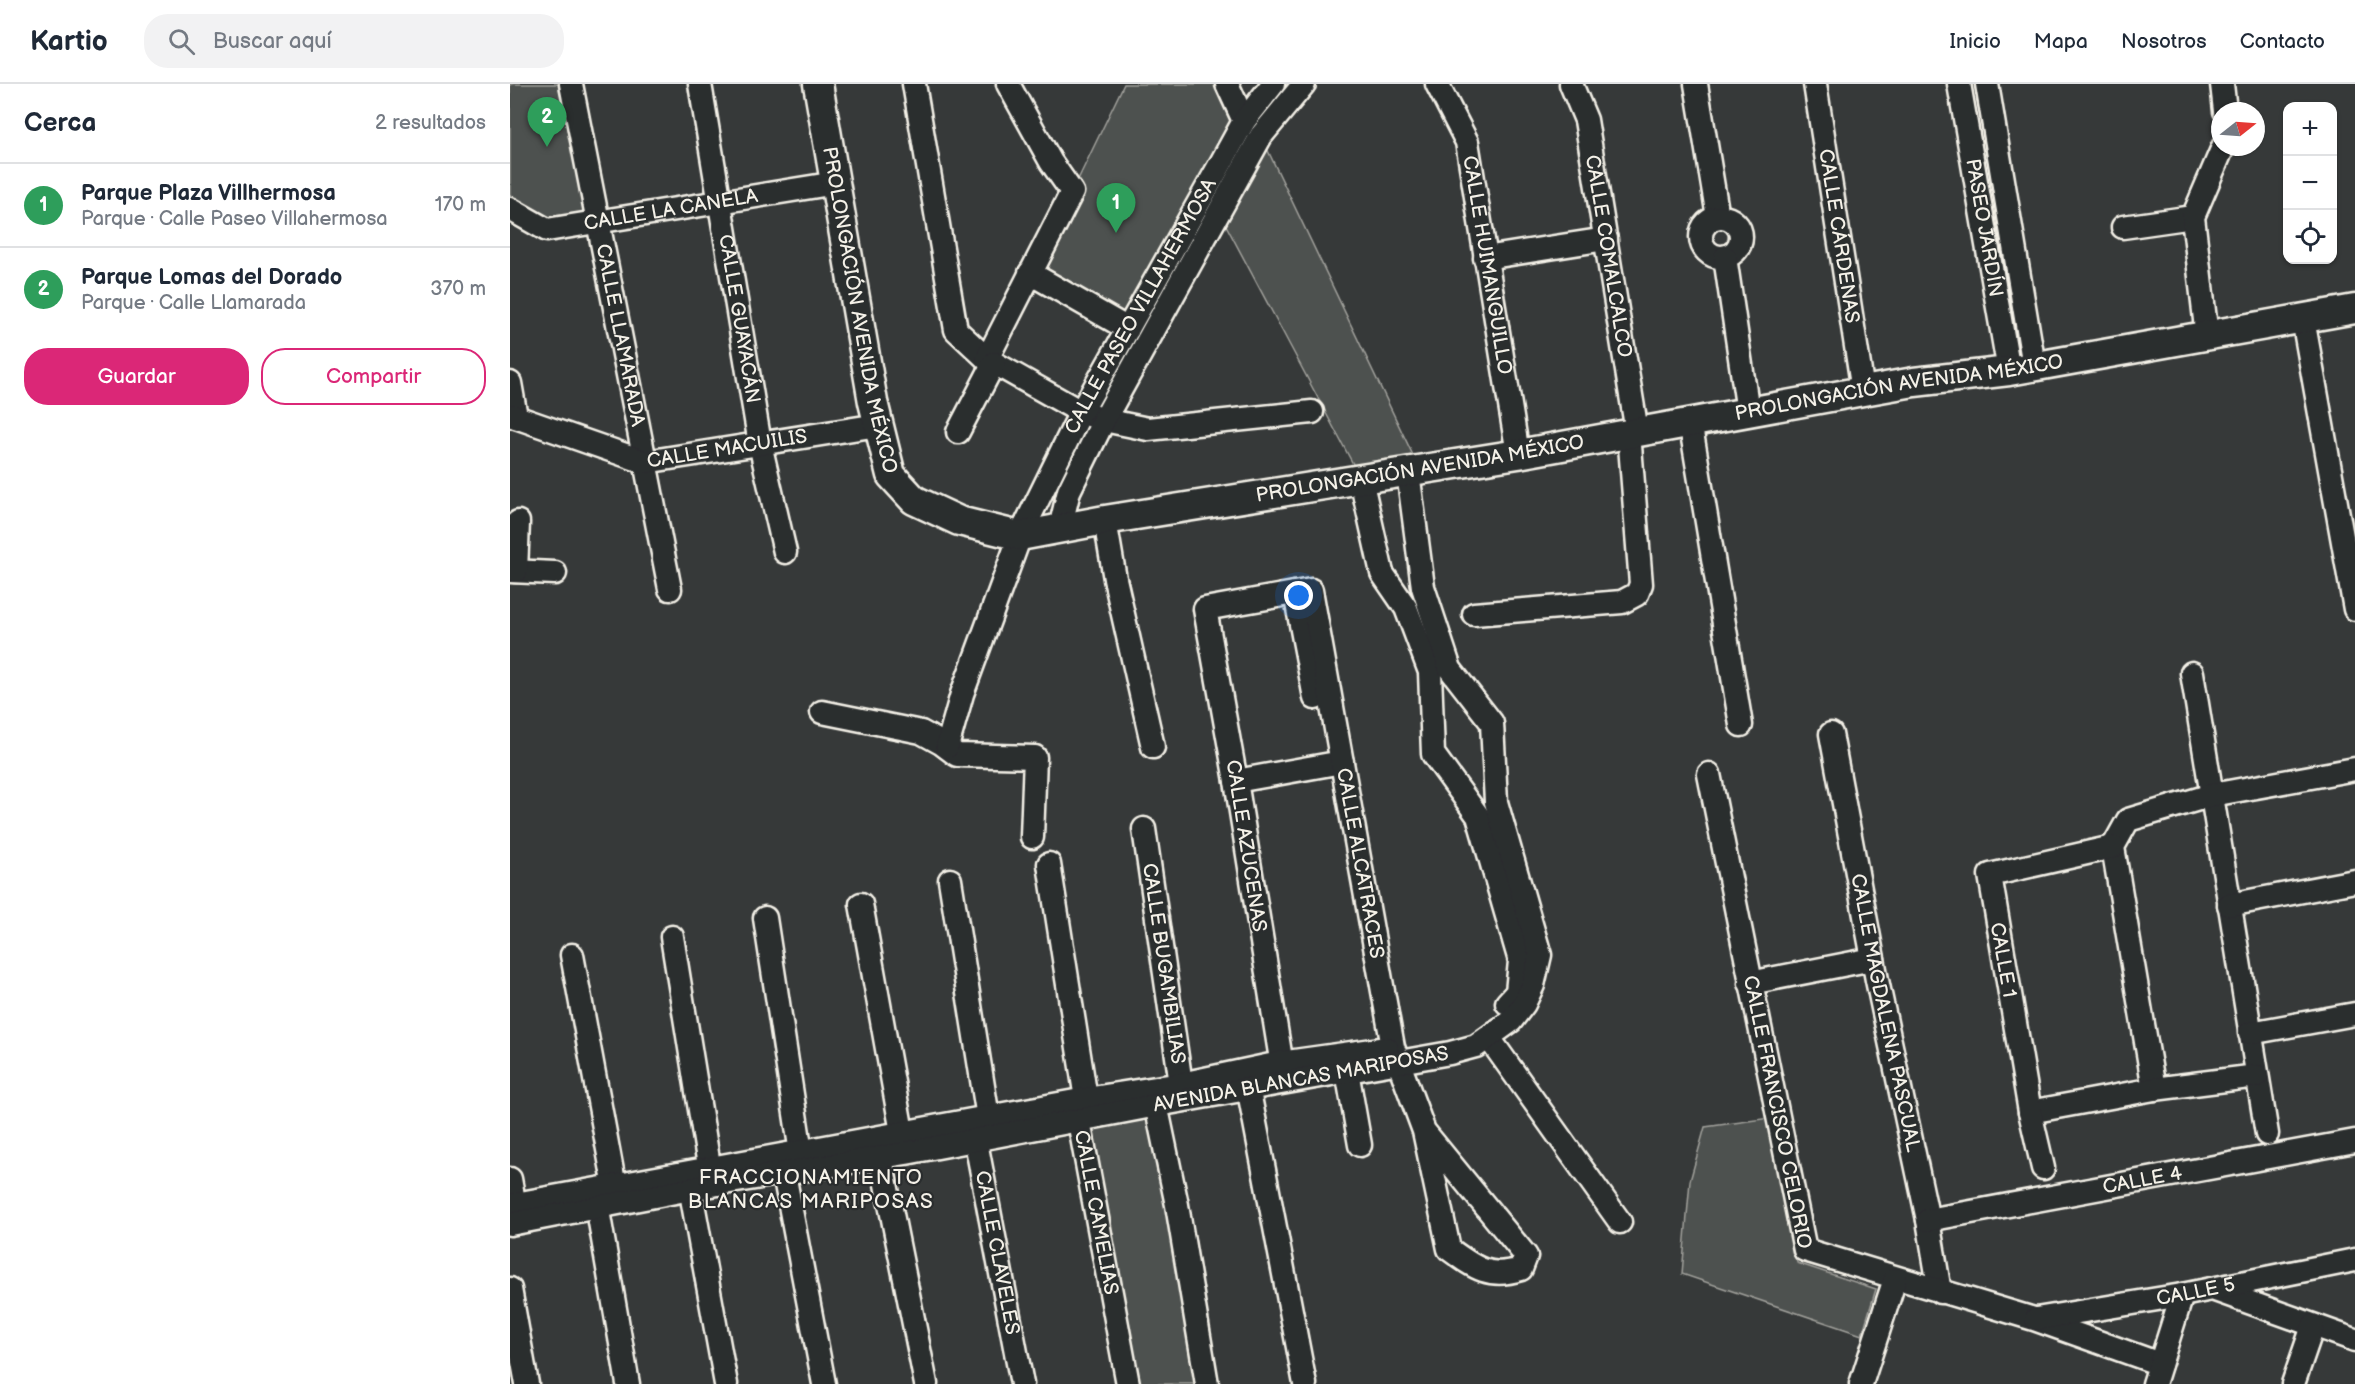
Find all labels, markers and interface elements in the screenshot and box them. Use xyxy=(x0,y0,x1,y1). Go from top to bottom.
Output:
search box xyxy=(144,14,564,68)
text: Kartio xyxy=(30,25,108,58)
icon: search xyxy=(165,25,198,58)
text: Buscar aquí xyxy=(213,28,332,55)
text: Inicio xyxy=(1950,29,2001,54)
text: Mapa xyxy=(2034,29,2088,54)
text: Nosotros xyxy=(2121,29,2207,54)
text: Contacto xyxy=(2240,29,2325,54)
pin: 2 xyxy=(528,98,567,147)
north arrow xyxy=(2211,102,2265,156)
map controls xyxy=(2283,102,2337,264)
button: + xyxy=(2283,102,2337,156)
text: Cerca xyxy=(24,108,96,139)
text: 2 resultados xyxy=(375,111,486,135)
street label: PROLONGACIÓN AVENIDA MÉXICO xyxy=(817,145,902,476)
street label: CALLE CÁRDENAS xyxy=(1813,147,1864,325)
street label: CALLE COMALCALCO xyxy=(1580,153,1637,359)
street label: CALLE HUIMANGUILLO xyxy=(1457,154,1517,376)
button: − xyxy=(2283,156,2337,210)
street label: PASEO JARDÍN xyxy=(1960,157,2008,299)
street label: CALLE PASEO VILLAHERMOSA xyxy=(1060,174,1222,438)
text: Parque Plaza Villhermosa xyxy=(81,180,336,207)
street label: CALLE LA CANELA xyxy=(582,184,760,236)
pin: 1 xyxy=(1096,184,1136,233)
text: 1 xyxy=(39,193,48,217)
text: 170 m xyxy=(435,193,486,217)
text: Parque · Calle Paseo Villahermosa xyxy=(81,207,388,231)
button: locate xyxy=(2283,210,2337,264)
street label: CALLE GUAYACÁN xyxy=(713,233,765,405)
street label: CALLE LLAMARADA xyxy=(591,242,650,429)
text: Parque Lomas del Dorado xyxy=(81,264,342,291)
text: 2 xyxy=(38,277,49,301)
text: 370 m xyxy=(430,277,486,301)
text: Parque · Calle Llamarada xyxy=(81,291,306,315)
button: Guardar xyxy=(24,348,249,405)
button: Compartir xyxy=(261,348,486,405)
street label: PROLONGACIÓN AVENIDA MÉXICO xyxy=(1733,350,2065,426)
street label: CALLE MACUILIS xyxy=(645,424,809,474)
street label: PROLONGACIÓN AVENIDA MÉXICO xyxy=(1254,430,1586,508)
your location xyxy=(1284,581,1313,610)
street label: CALLE AZUCENAS xyxy=(1221,758,1271,934)
street label: CALLE ALCATRACES xyxy=(1331,766,1389,960)
street label: CALLE BUGAMBILIAS xyxy=(1137,862,1190,1066)
street label: CALLE MAGDALENA PASCUAL xyxy=(1845,872,1925,1155)
street label: CALLE 1 xyxy=(1985,921,2021,999)
street label: CALLE FRANCISCO CELORIO xyxy=(1738,973,1816,1251)
street label: AVENIDA BLANCAS MARIPOSAS xyxy=(1151,1041,1450,1117)
street label: CALLE CAMELIAS xyxy=(1069,1128,1123,1297)
street label: CALLE 4 xyxy=(2101,1161,2184,1199)
district label: FRACCIONAMIENTO BLANCAS MARIPOSAS xyxy=(688,1165,934,1214)
street label: CALLE CLAVELES xyxy=(970,1169,1024,1337)
street label: CALLE 5 xyxy=(2155,1273,2237,1311)

